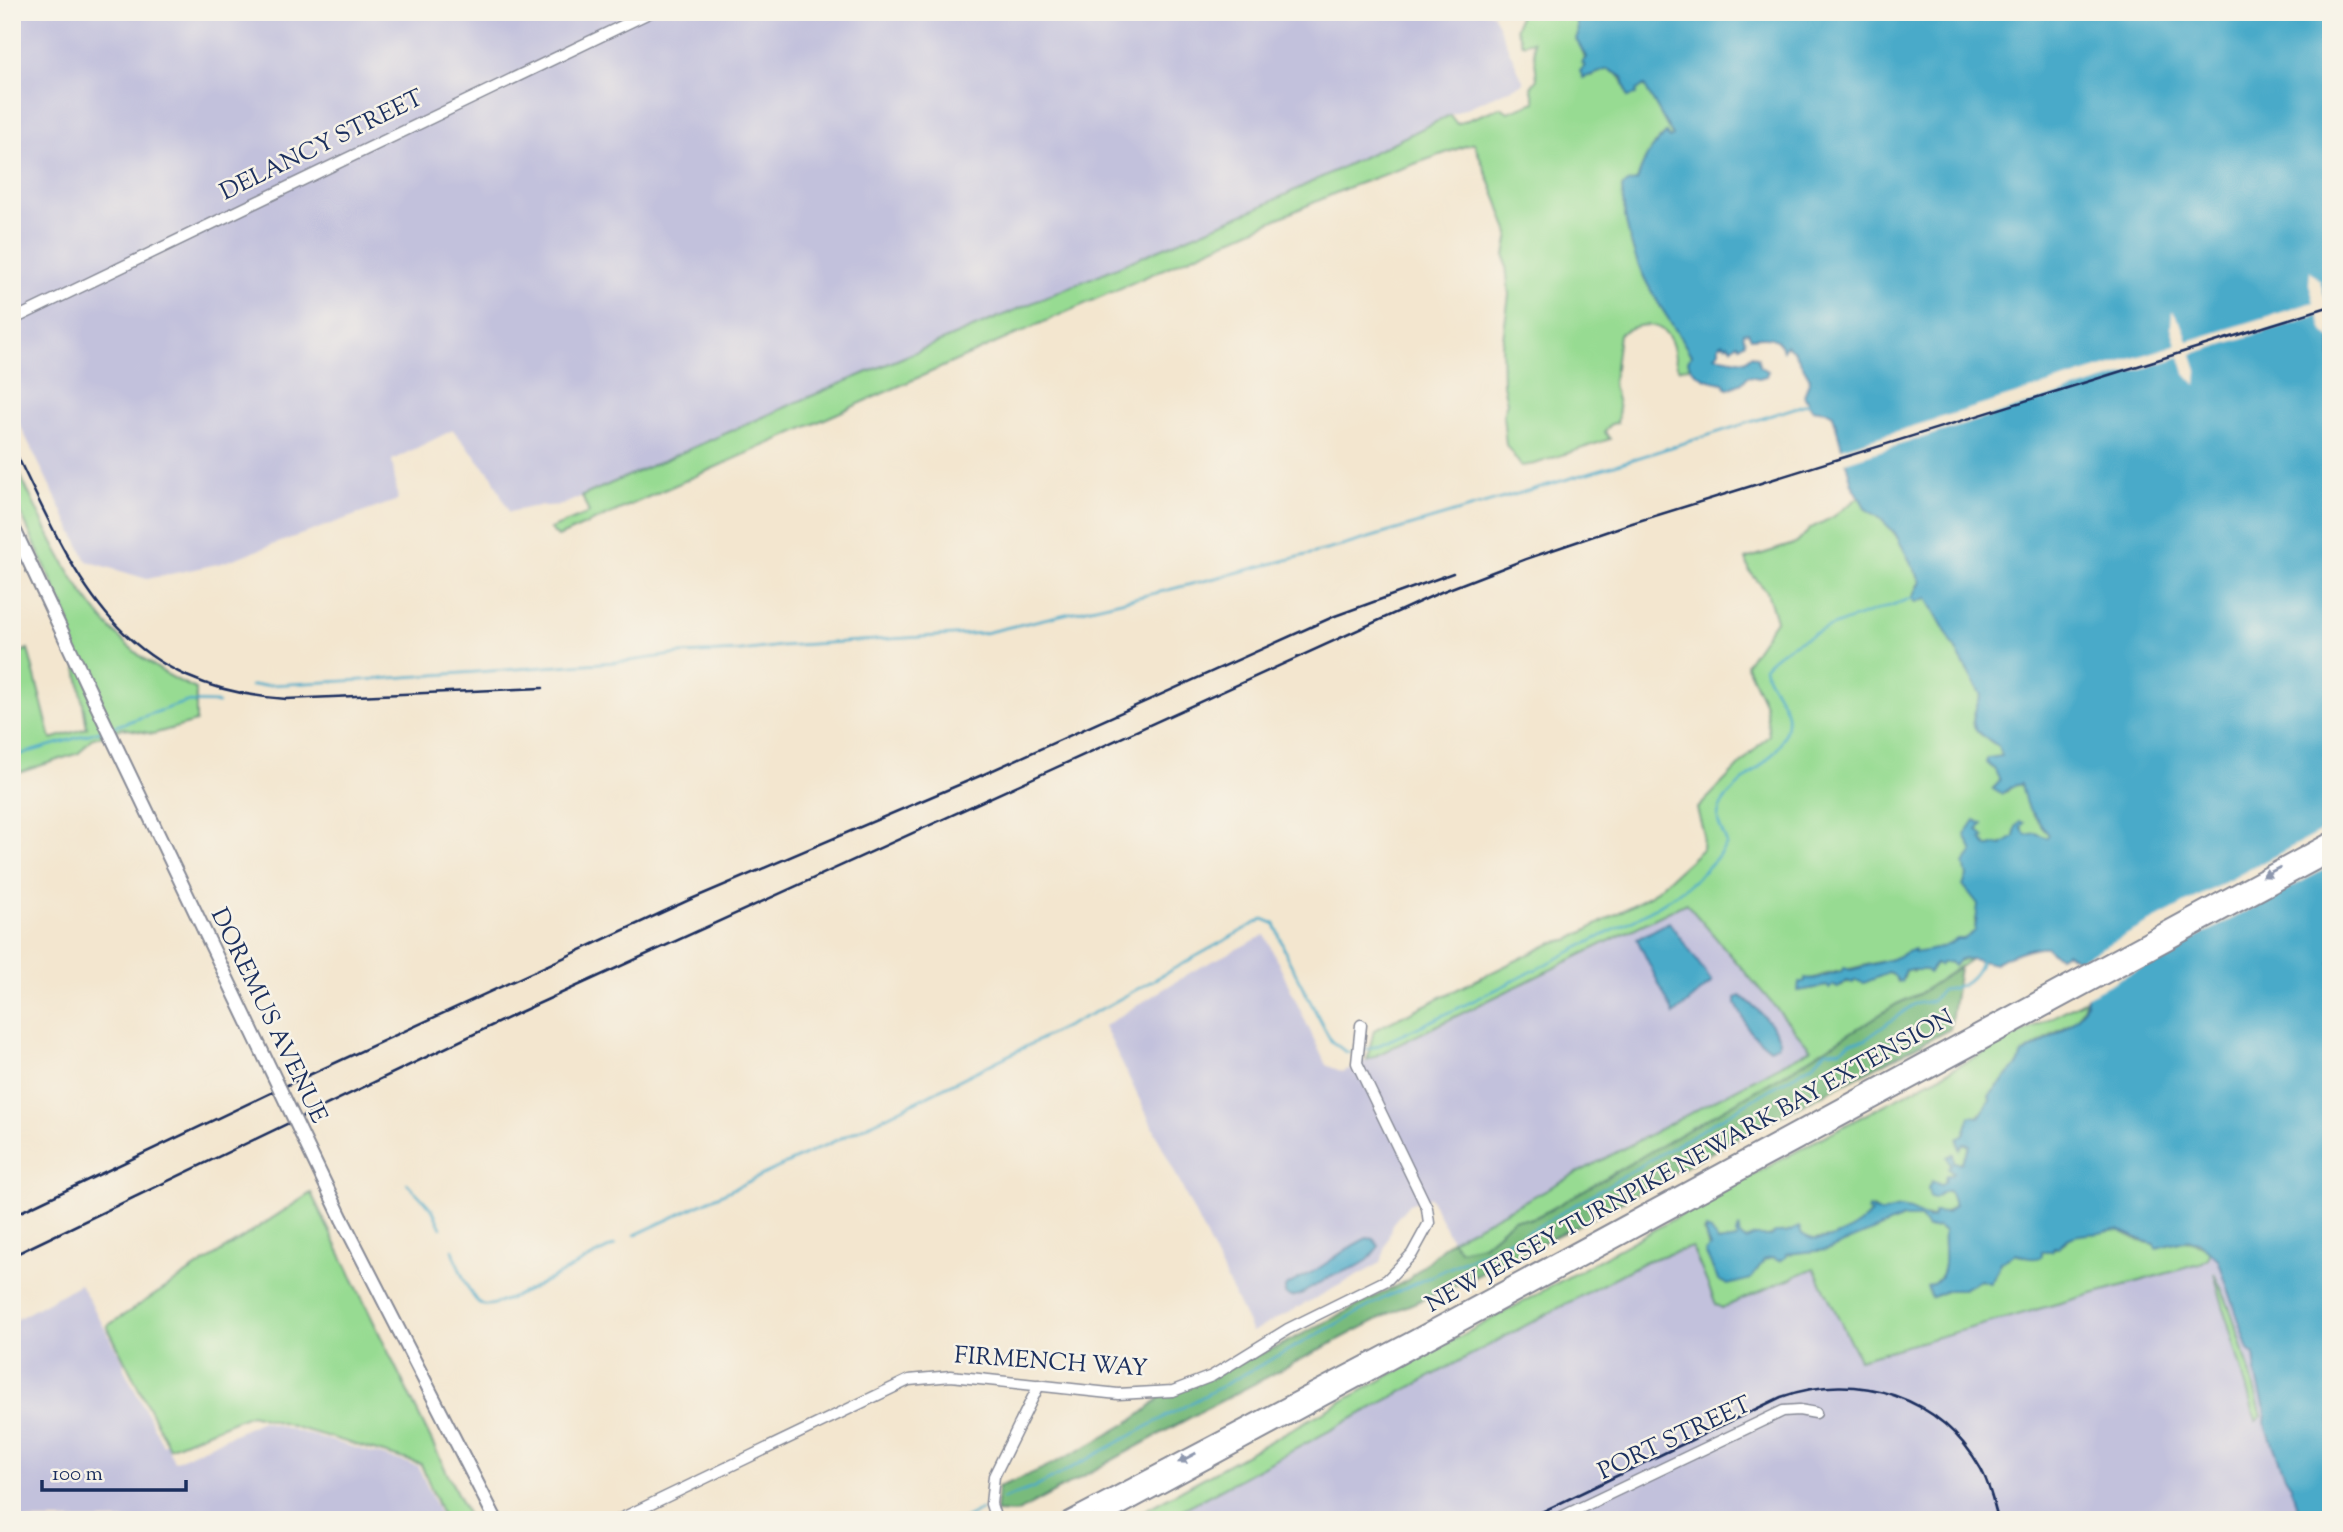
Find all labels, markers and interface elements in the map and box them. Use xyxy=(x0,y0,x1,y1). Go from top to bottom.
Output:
street label: DELANCY STREET xyxy=(215,82,430,210)
one-way arrow xyxy=(2261,866,2280,878)
street label: DOREMUS AVENUE xyxy=(201,903,335,1130)
street label: NEW JERSEY TURNPIKE NEWARK BAY EXTENSION xyxy=(1420,1002,1960,1322)
street label: FIRMENCH WAY xyxy=(953,1339,1149,1387)
street label: PORT STREET xyxy=(1593,1389,1757,1489)
scale bar xyxy=(42,1448,186,1492)
one-way arrow xyxy=(1177,1452,1197,1463)
text: 100 m xyxy=(52,1460,103,1490)

